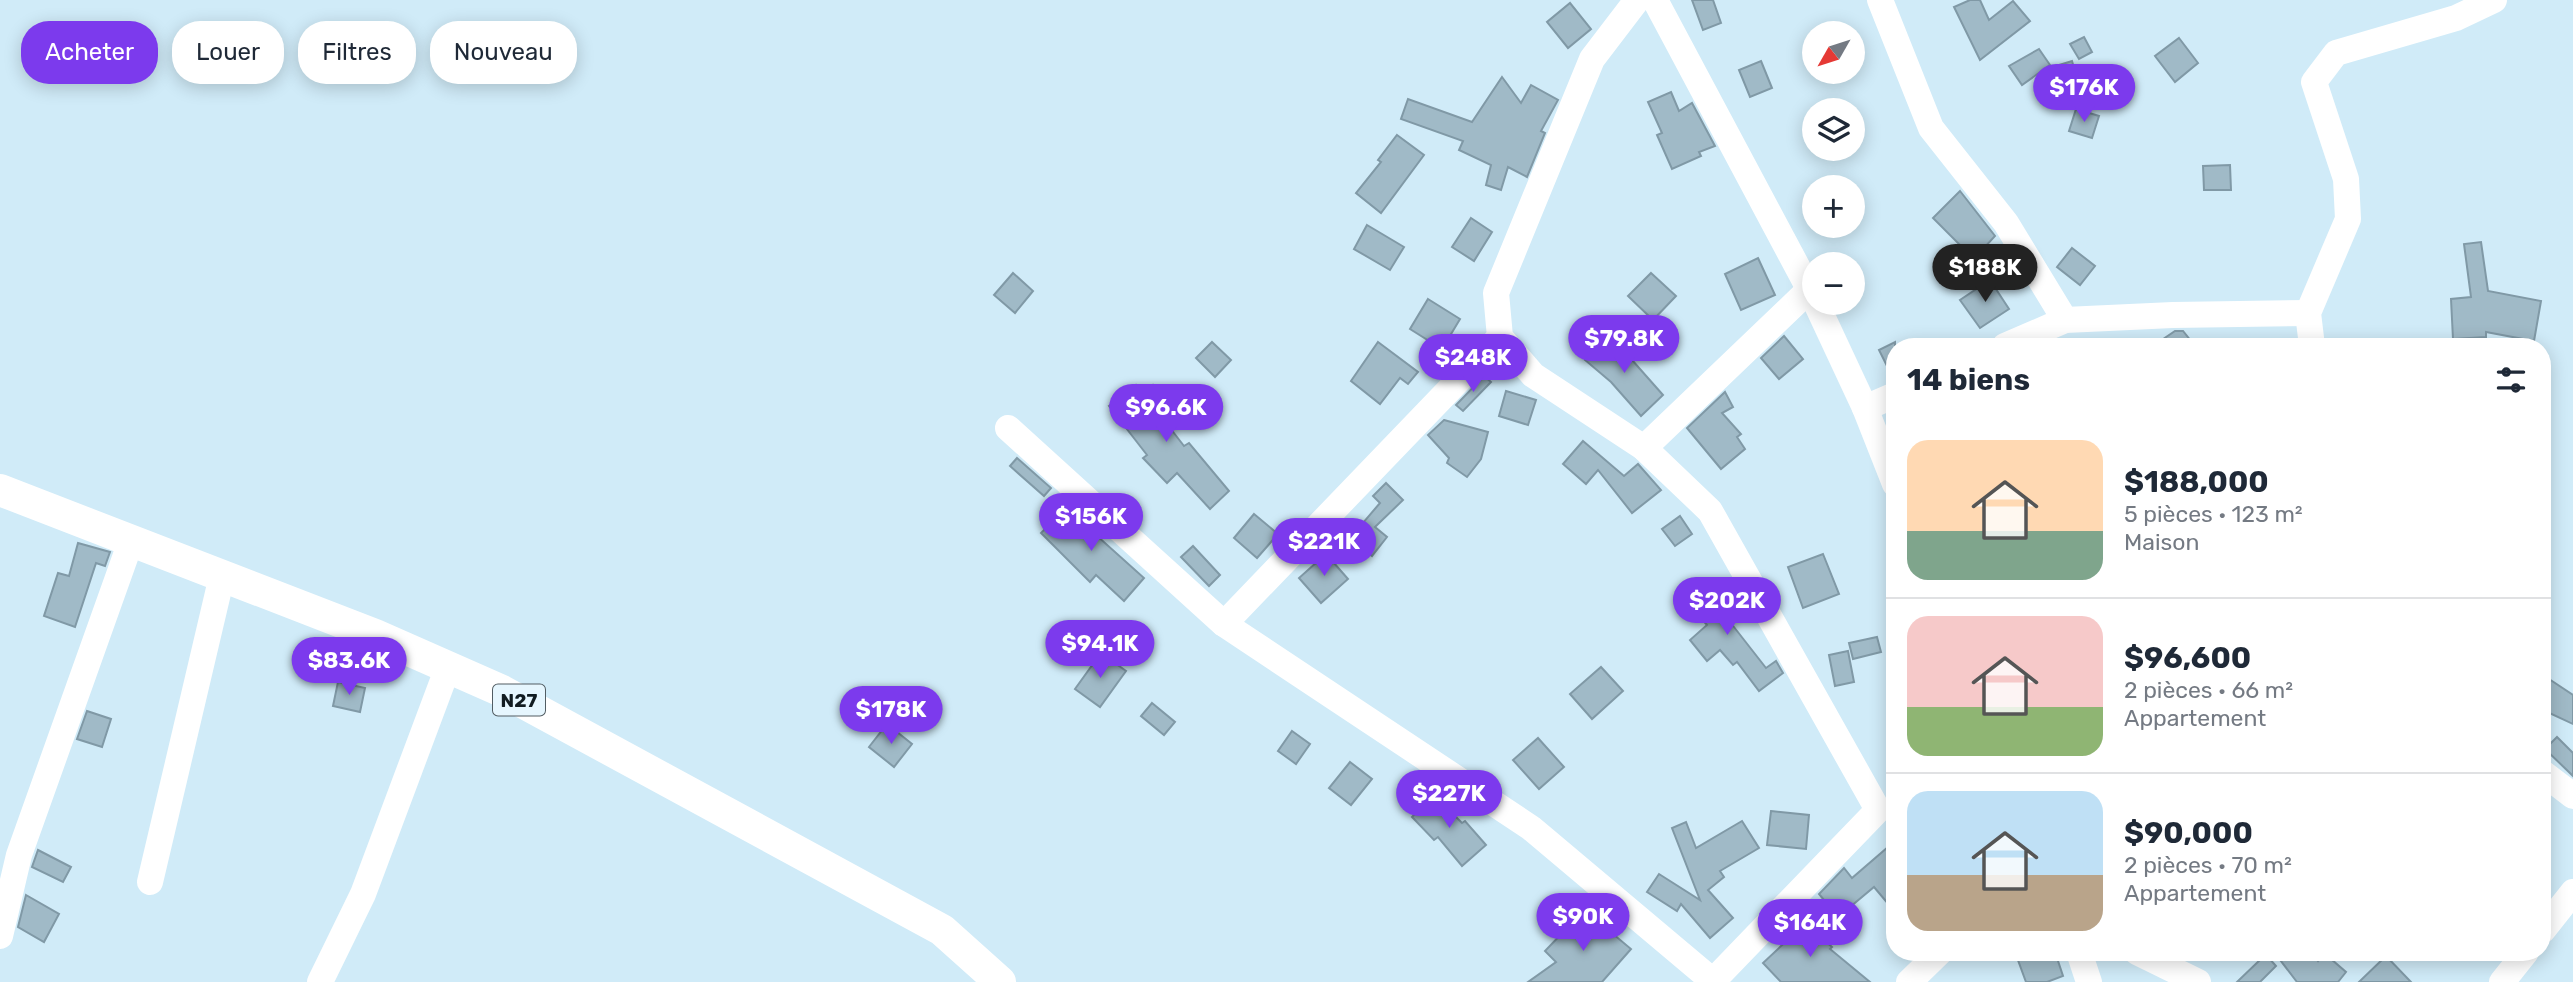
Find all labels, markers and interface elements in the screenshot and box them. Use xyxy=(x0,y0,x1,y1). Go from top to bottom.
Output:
chip: Acheter xyxy=(21,21,158,84)
chip: Louer xyxy=(172,21,284,84)
chip: Filtres xyxy=(298,21,416,84)
chip: Nouveau xyxy=(430,21,577,84)
north arrow xyxy=(1802,21,1866,84)
map controls xyxy=(1802,21,1865,315)
pin: $176K xyxy=(2035,64,2133,124)
text: $176K xyxy=(2049,73,2119,101)
button: layers xyxy=(1802,98,1865,161)
button: + xyxy=(1802,175,1865,238)
pin: $188K xyxy=(1936,244,2034,304)
button: − xyxy=(1802,252,1865,315)
text: $188K xyxy=(1948,253,2022,281)
pin: $79.8K xyxy=(1567,316,1681,375)
text: $79.8K xyxy=(1584,324,1664,352)
pin: $248K xyxy=(1424,334,1522,394)
text: $248K xyxy=(1435,343,1511,371)
icon: filters xyxy=(2492,361,2530,399)
text: 14 biens xyxy=(1907,362,2030,398)
pin: $96.6K xyxy=(1109,384,1223,444)
text: $96.6K xyxy=(1125,393,1207,421)
text: $188,000 xyxy=(2124,464,2269,500)
icon: home xyxy=(1963,468,2047,552)
pin: $156K xyxy=(1042,494,1140,553)
text: 5 pièces · 123 m² xyxy=(2124,500,2303,528)
text: $156K xyxy=(1055,502,1127,530)
pin: $221K xyxy=(1275,518,1373,578)
text: $221K xyxy=(1288,527,1360,555)
text: Maison xyxy=(2124,528,2199,556)
pin: $202K xyxy=(1678,578,1776,637)
text: $202K xyxy=(1689,586,1765,614)
pin: $94.1K xyxy=(1043,620,1157,680)
text: $94.1K xyxy=(1061,629,1139,657)
pin: $83.6K xyxy=(292,638,406,697)
text: $96,600 xyxy=(2124,640,2251,676)
icon: home xyxy=(1963,644,2047,728)
text: $83.6K xyxy=(308,646,390,674)
text: 2 pièces · 66 m² xyxy=(2124,676,2293,704)
road number: N27 xyxy=(493,684,545,716)
pin: $178K xyxy=(842,686,940,746)
text: $178K xyxy=(856,695,926,723)
text: Appartement xyxy=(2124,704,2266,732)
pin: $227K xyxy=(1400,770,1498,830)
text: $227K xyxy=(1412,779,1486,807)
text: $90,000 xyxy=(2124,815,2253,851)
icon: home xyxy=(1963,819,2047,903)
text: 2 pièces · 70 m² xyxy=(2124,851,2292,879)
text: Appartement xyxy=(2124,879,2266,907)
pin: $90K xyxy=(1542,894,1624,953)
pin: $164K xyxy=(1761,900,1859,959)
text: $90K xyxy=(1553,902,1614,930)
text: $164K xyxy=(1774,908,1846,936)

